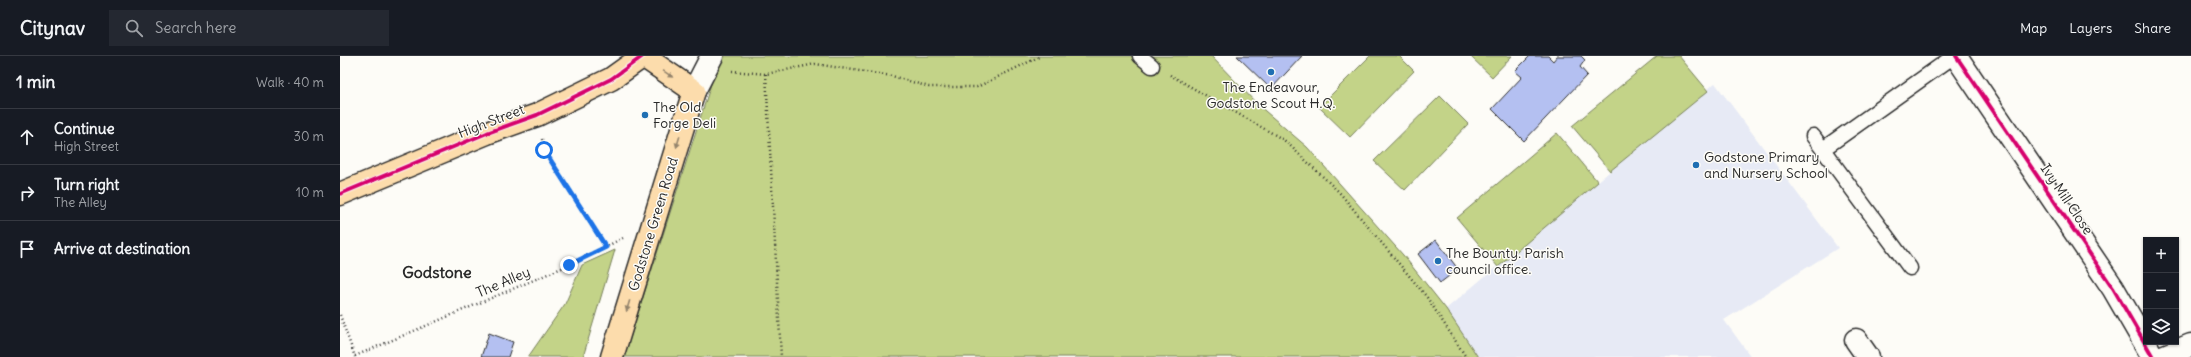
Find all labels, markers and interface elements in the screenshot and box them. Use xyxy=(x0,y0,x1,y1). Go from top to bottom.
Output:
search box xyxy=(109,10,389,46)
text: Citynav xyxy=(20,16,85,40)
icon: search xyxy=(123,17,145,39)
text: Search here xyxy=(155,18,236,37)
text: Map xyxy=(2020,19,2047,37)
text: Layers xyxy=(2069,19,2112,37)
text: Share xyxy=(2134,19,2171,37)
marker: The Endeavour, Godstone Scout H.Q. xyxy=(1266,67,1276,77)
one-way arrow xyxy=(663,70,673,78)
text: 1 min xyxy=(16,71,55,93)
text: Walk · 40 m xyxy=(256,74,324,91)
place label: The Endeavour, Godstone Scout H.Q. xyxy=(1207,78,1336,112)
place label: The Old Forge Deli xyxy=(653,98,716,132)
street label: High Street xyxy=(455,100,527,142)
marker: The Old Forge Deli xyxy=(640,110,650,120)
text: Continue xyxy=(54,119,115,138)
icon: ahead xyxy=(16,126,38,148)
text: 30 m xyxy=(294,128,324,145)
one-way arrow xyxy=(675,136,681,148)
text: High Street xyxy=(54,138,119,155)
route start xyxy=(535,141,553,159)
place label: Godstone Primary and Nursery School xyxy=(1704,148,1828,182)
street label: Godstone Green Road xyxy=(624,155,682,293)
marker: Godstone Primary and Nursery School xyxy=(1691,160,1701,170)
street label: Ivy Mill Close xyxy=(2037,160,2097,238)
text: Turn right xyxy=(54,175,119,194)
icon: right xyxy=(16,182,38,204)
text: 10 m xyxy=(296,184,324,201)
text: The Alley xyxy=(54,194,107,211)
map controls xyxy=(2143,237,2179,345)
button: + xyxy=(2143,237,2179,273)
icon: arrive xyxy=(16,238,38,260)
text: Arrive at destination xyxy=(54,239,190,258)
place label: The Bounty. Parish council office. xyxy=(1446,244,1564,278)
route end xyxy=(560,256,578,274)
marker: The Bounty. Parish council office. xyxy=(1433,256,1443,266)
district label: Godstone xyxy=(402,262,472,282)
street label: The Alley xyxy=(473,263,533,301)
button: − xyxy=(2143,273,2179,309)
one-way arrow xyxy=(625,300,631,312)
button: layers xyxy=(2143,309,2179,345)

